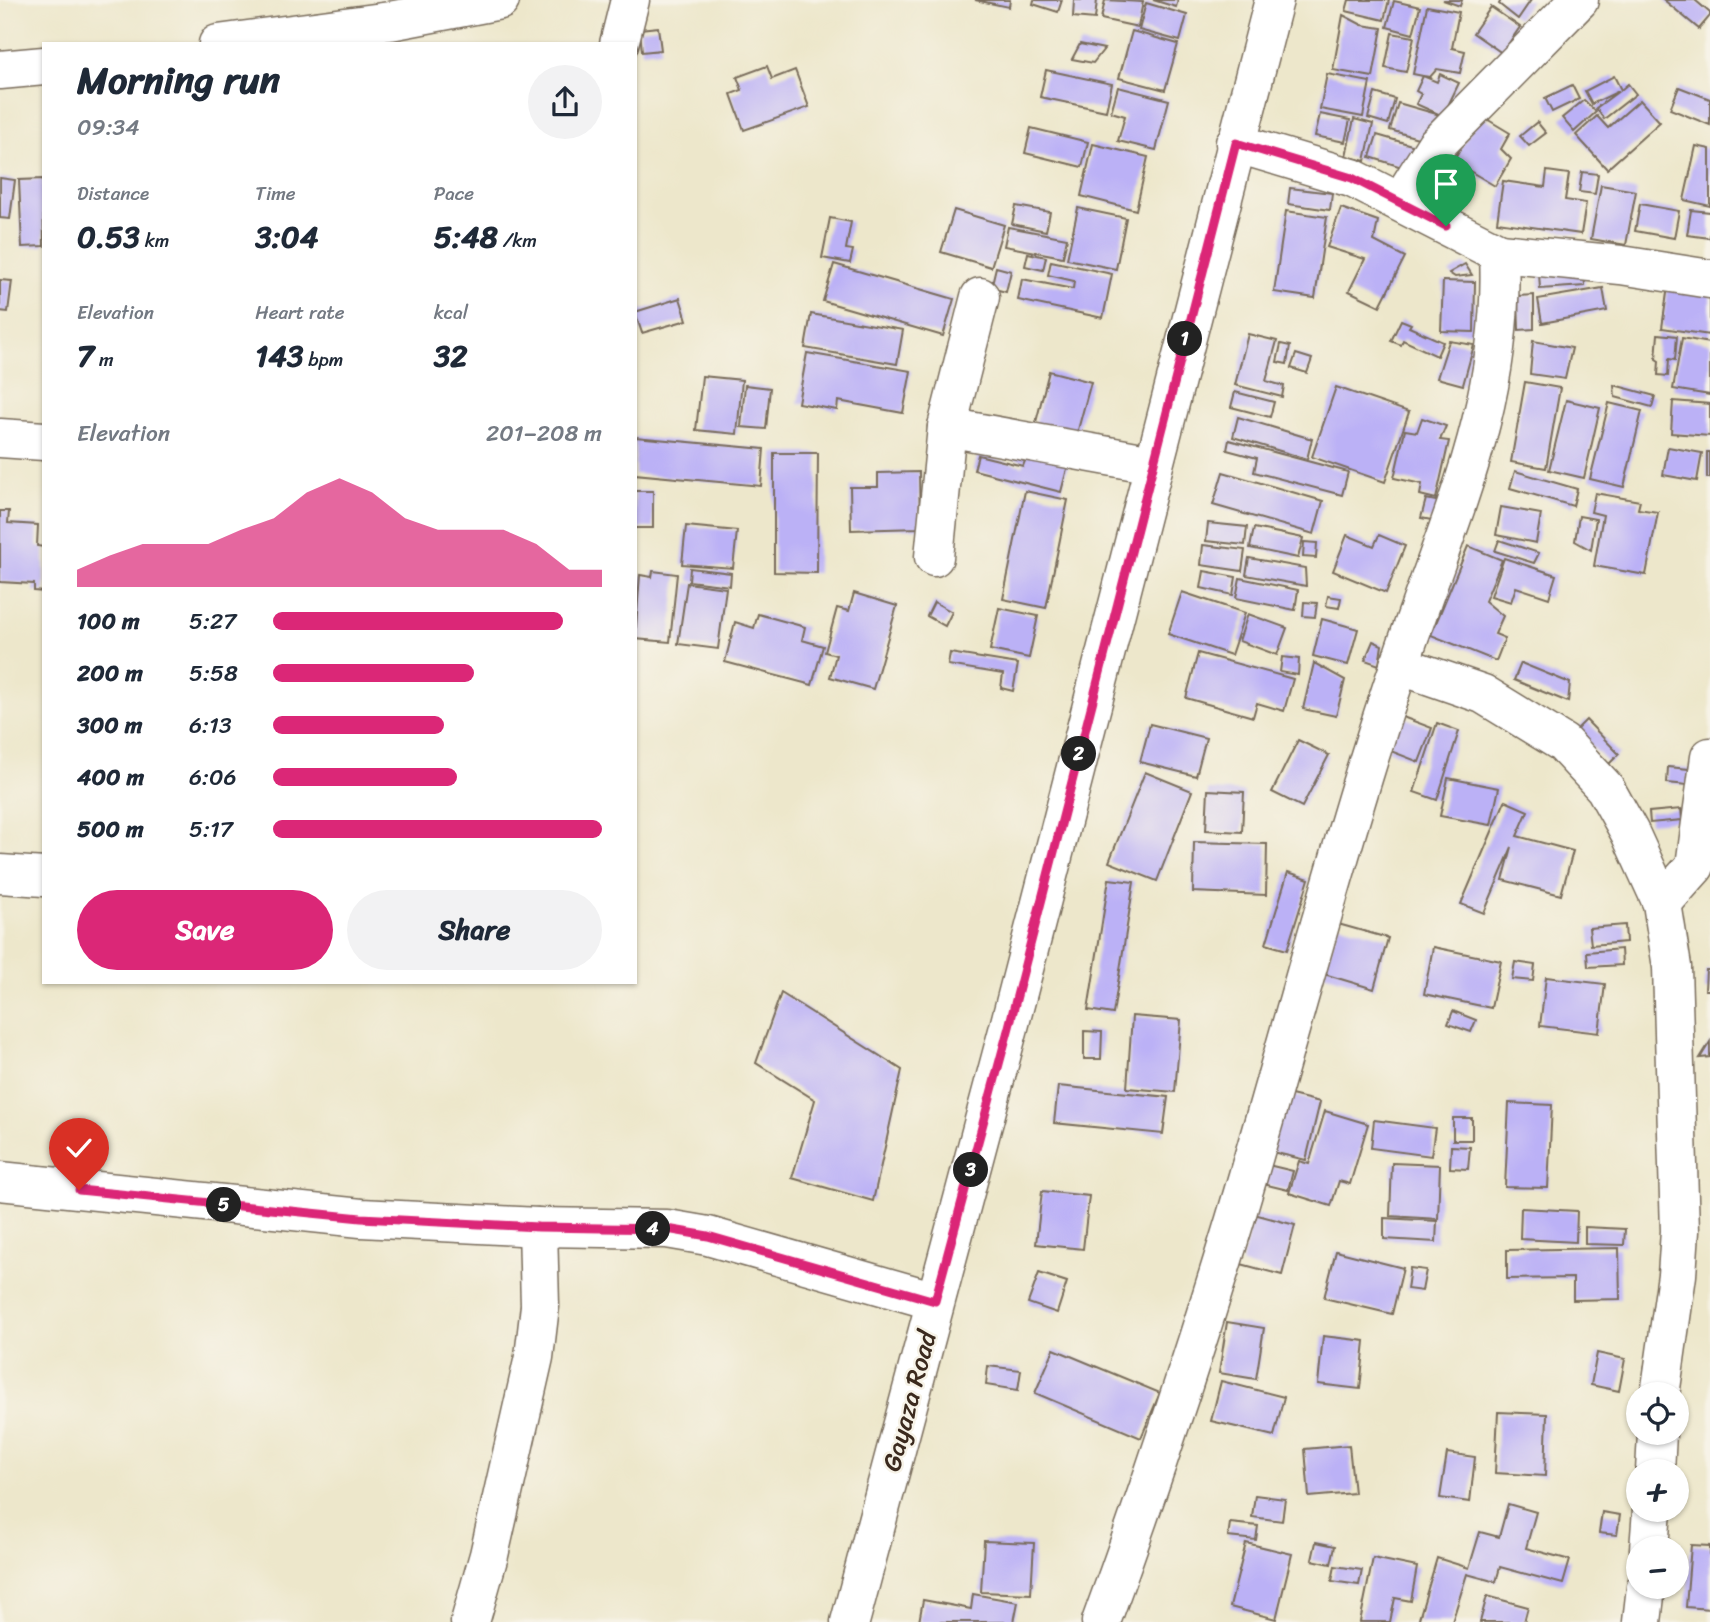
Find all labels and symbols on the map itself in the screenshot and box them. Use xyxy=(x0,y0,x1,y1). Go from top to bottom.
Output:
pin xyxy=(1416,154,1476,226)
pin: 1 xyxy=(1168,322,1202,356)
pin: 2 xyxy=(1062,736,1096,772)
pin xyxy=(49,1118,109,1190)
pin: 3 xyxy=(954,1152,988,1188)
pin: 5 xyxy=(206,1188,242,1222)
pin: 4 xyxy=(636,1212,670,1246)
street label: Gayaza Road xyxy=(868,1323,950,1476)

